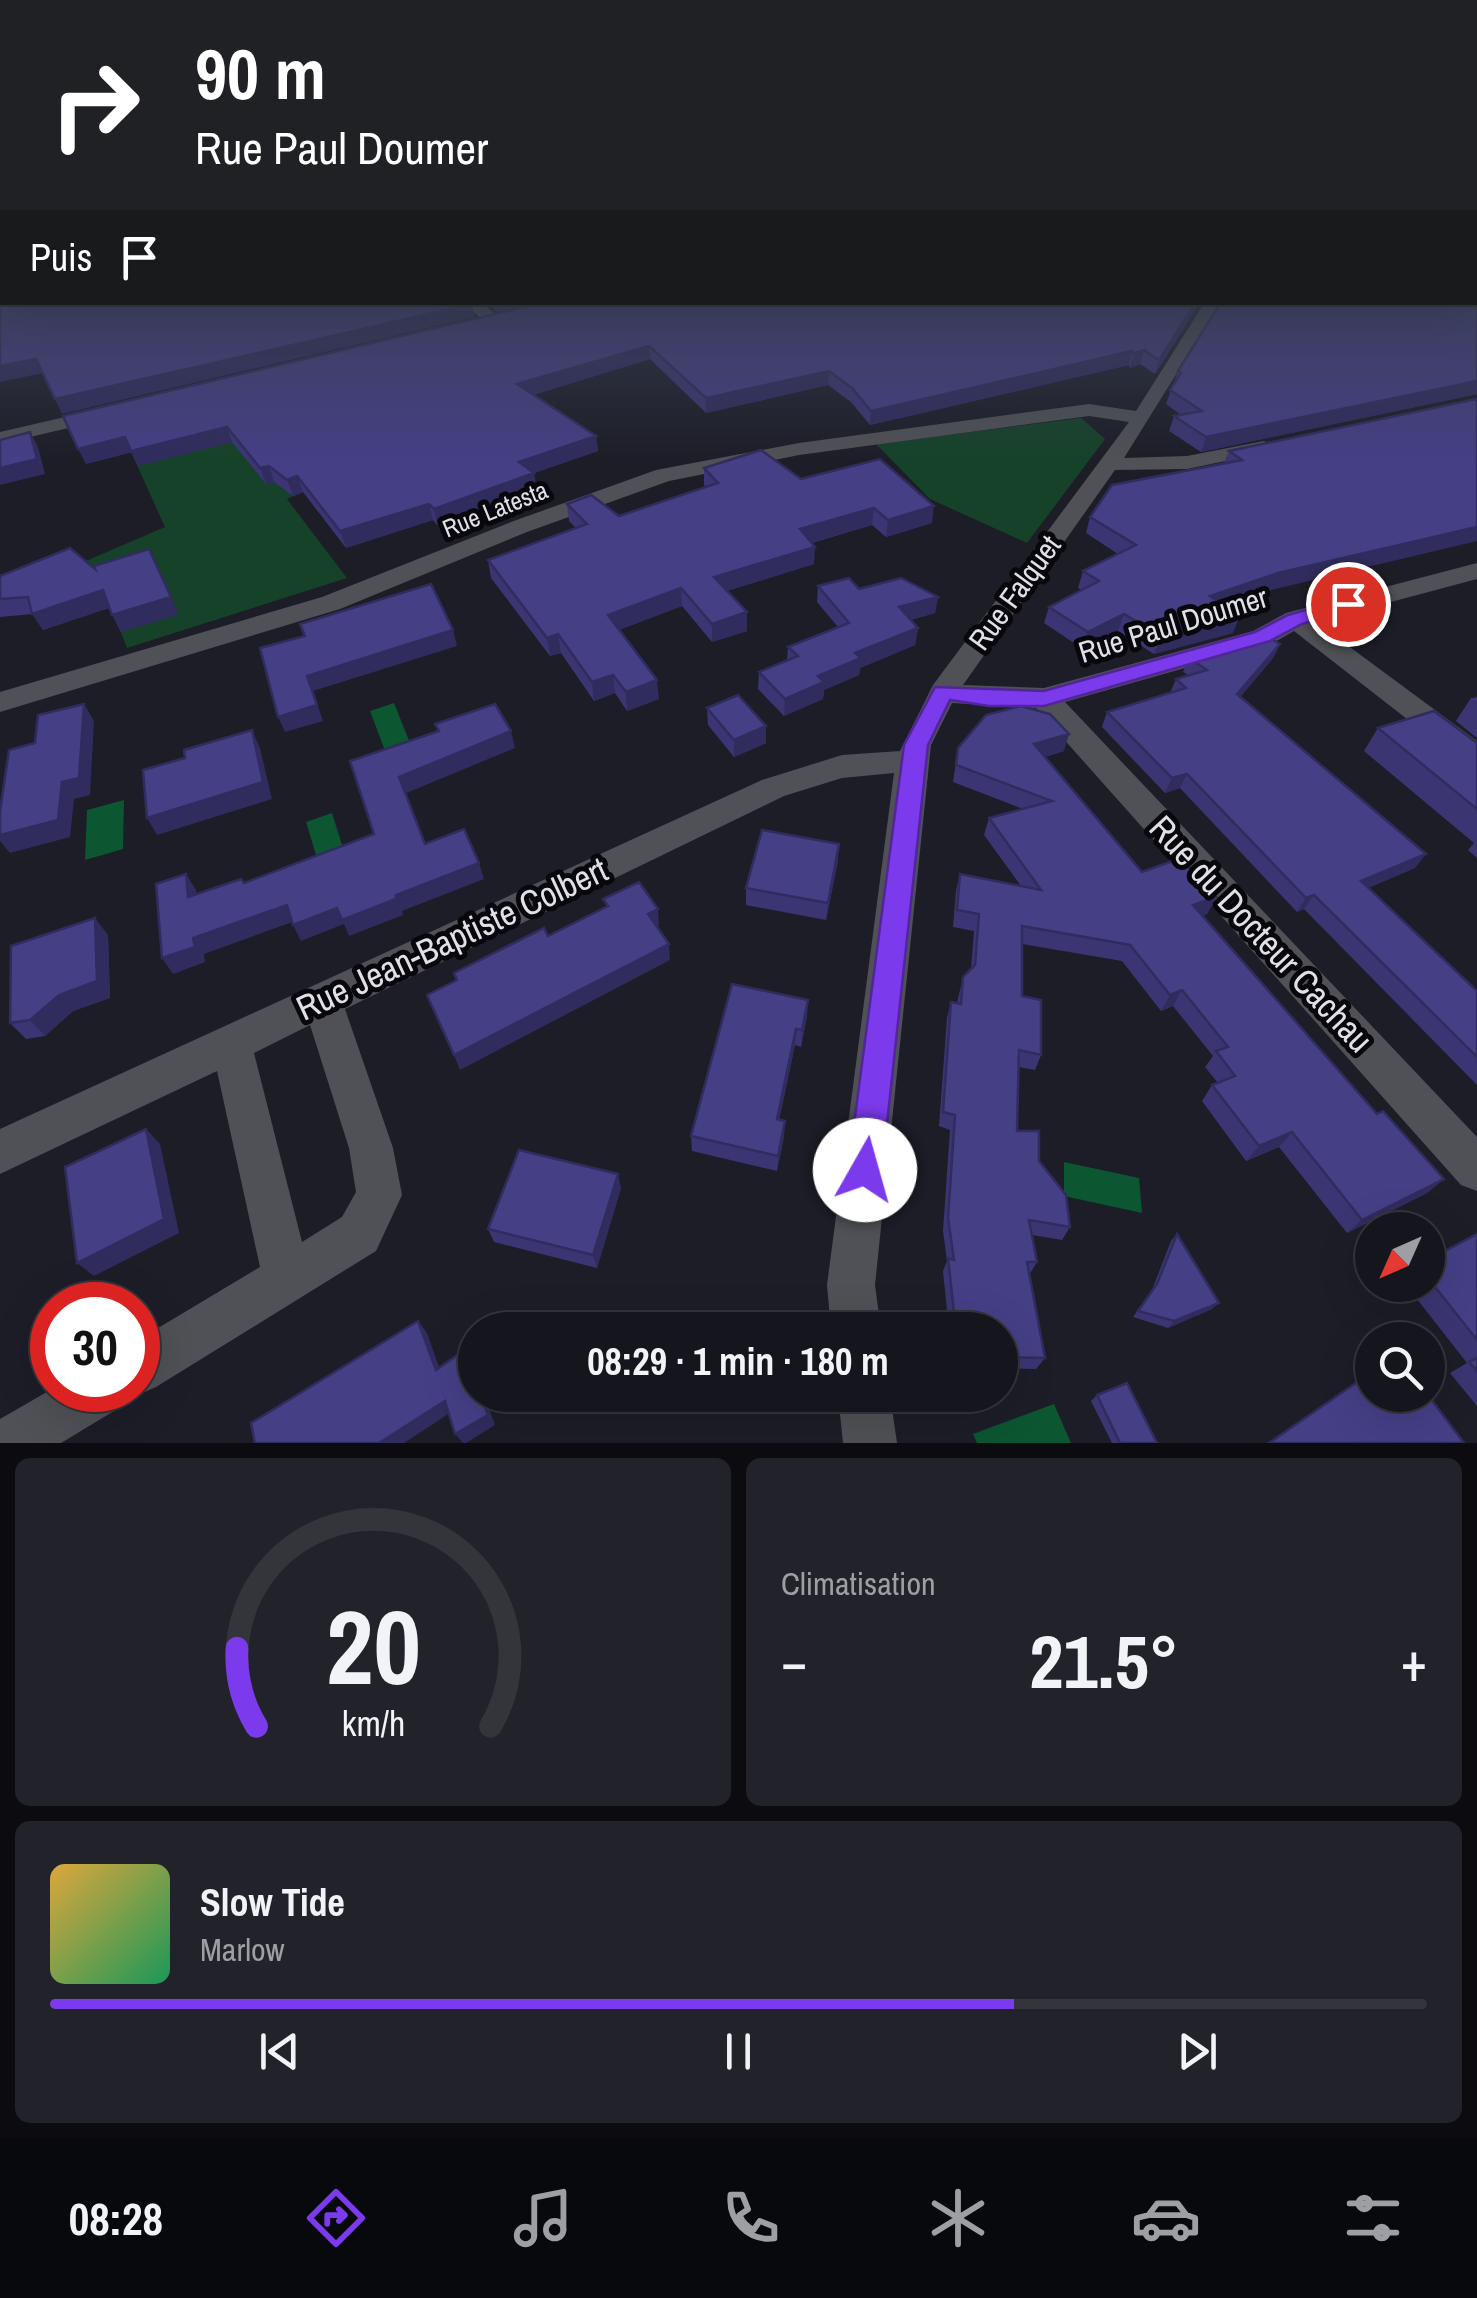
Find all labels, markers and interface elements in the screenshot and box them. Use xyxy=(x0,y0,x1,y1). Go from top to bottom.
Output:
text: 90 m xyxy=(195,27,326,121)
icon: right xyxy=(30,40,160,170)
text: Rue Paul Doumer xyxy=(195,117,488,178)
icon: arrive xyxy=(112,230,167,285)
text: Puis xyxy=(30,232,92,283)
street label: Rue Latesta xyxy=(437,472,553,545)
street label: Rue Falquet xyxy=(959,527,1069,658)
pin xyxy=(1306,562,1391,647)
street label: Rue Paul Doumer xyxy=(1073,576,1273,672)
icon: arrive xyxy=(1321,577,1376,632)
street label: Rue du Docteur Cachau xyxy=(1139,805,1384,1062)
street label: Rue Jean-Baptiste Colbert xyxy=(289,846,615,1031)
position arrow xyxy=(813,1118,917,1222)
north arrow xyxy=(1355,1212,1445,1302)
map controls xyxy=(1355,1212,1445,1412)
speed limit sign: 30 xyxy=(30,1282,160,1412)
button: search xyxy=(1355,1322,1445,1412)
text: 08:29 · 1 min · 180 m xyxy=(587,1336,889,1387)
text: Climatisation xyxy=(781,1562,936,1605)
text: 20 xyxy=(326,1576,420,1716)
text: 21.5° xyxy=(1029,1610,1179,1711)
text: − xyxy=(781,1624,807,1698)
text: + xyxy=(1401,1624,1427,1698)
text: km/h xyxy=(341,1699,405,1747)
text: Slow Tide xyxy=(200,1877,345,1928)
text: Marlow xyxy=(200,1928,285,1971)
icon: previous xyxy=(252,2024,307,2079)
icon: pause xyxy=(711,2024,766,2079)
icon: next xyxy=(1170,2024,1225,2079)
icon: directions xyxy=(301,2183,371,2253)
icon: music xyxy=(508,2183,578,2253)
icon: phone xyxy=(716,2183,786,2253)
icon: climate xyxy=(923,2183,993,2253)
icon: car xyxy=(1131,2183,1201,2253)
icon: filters xyxy=(1338,2183,1408,2253)
text: 08:28 xyxy=(69,2188,163,2249)

